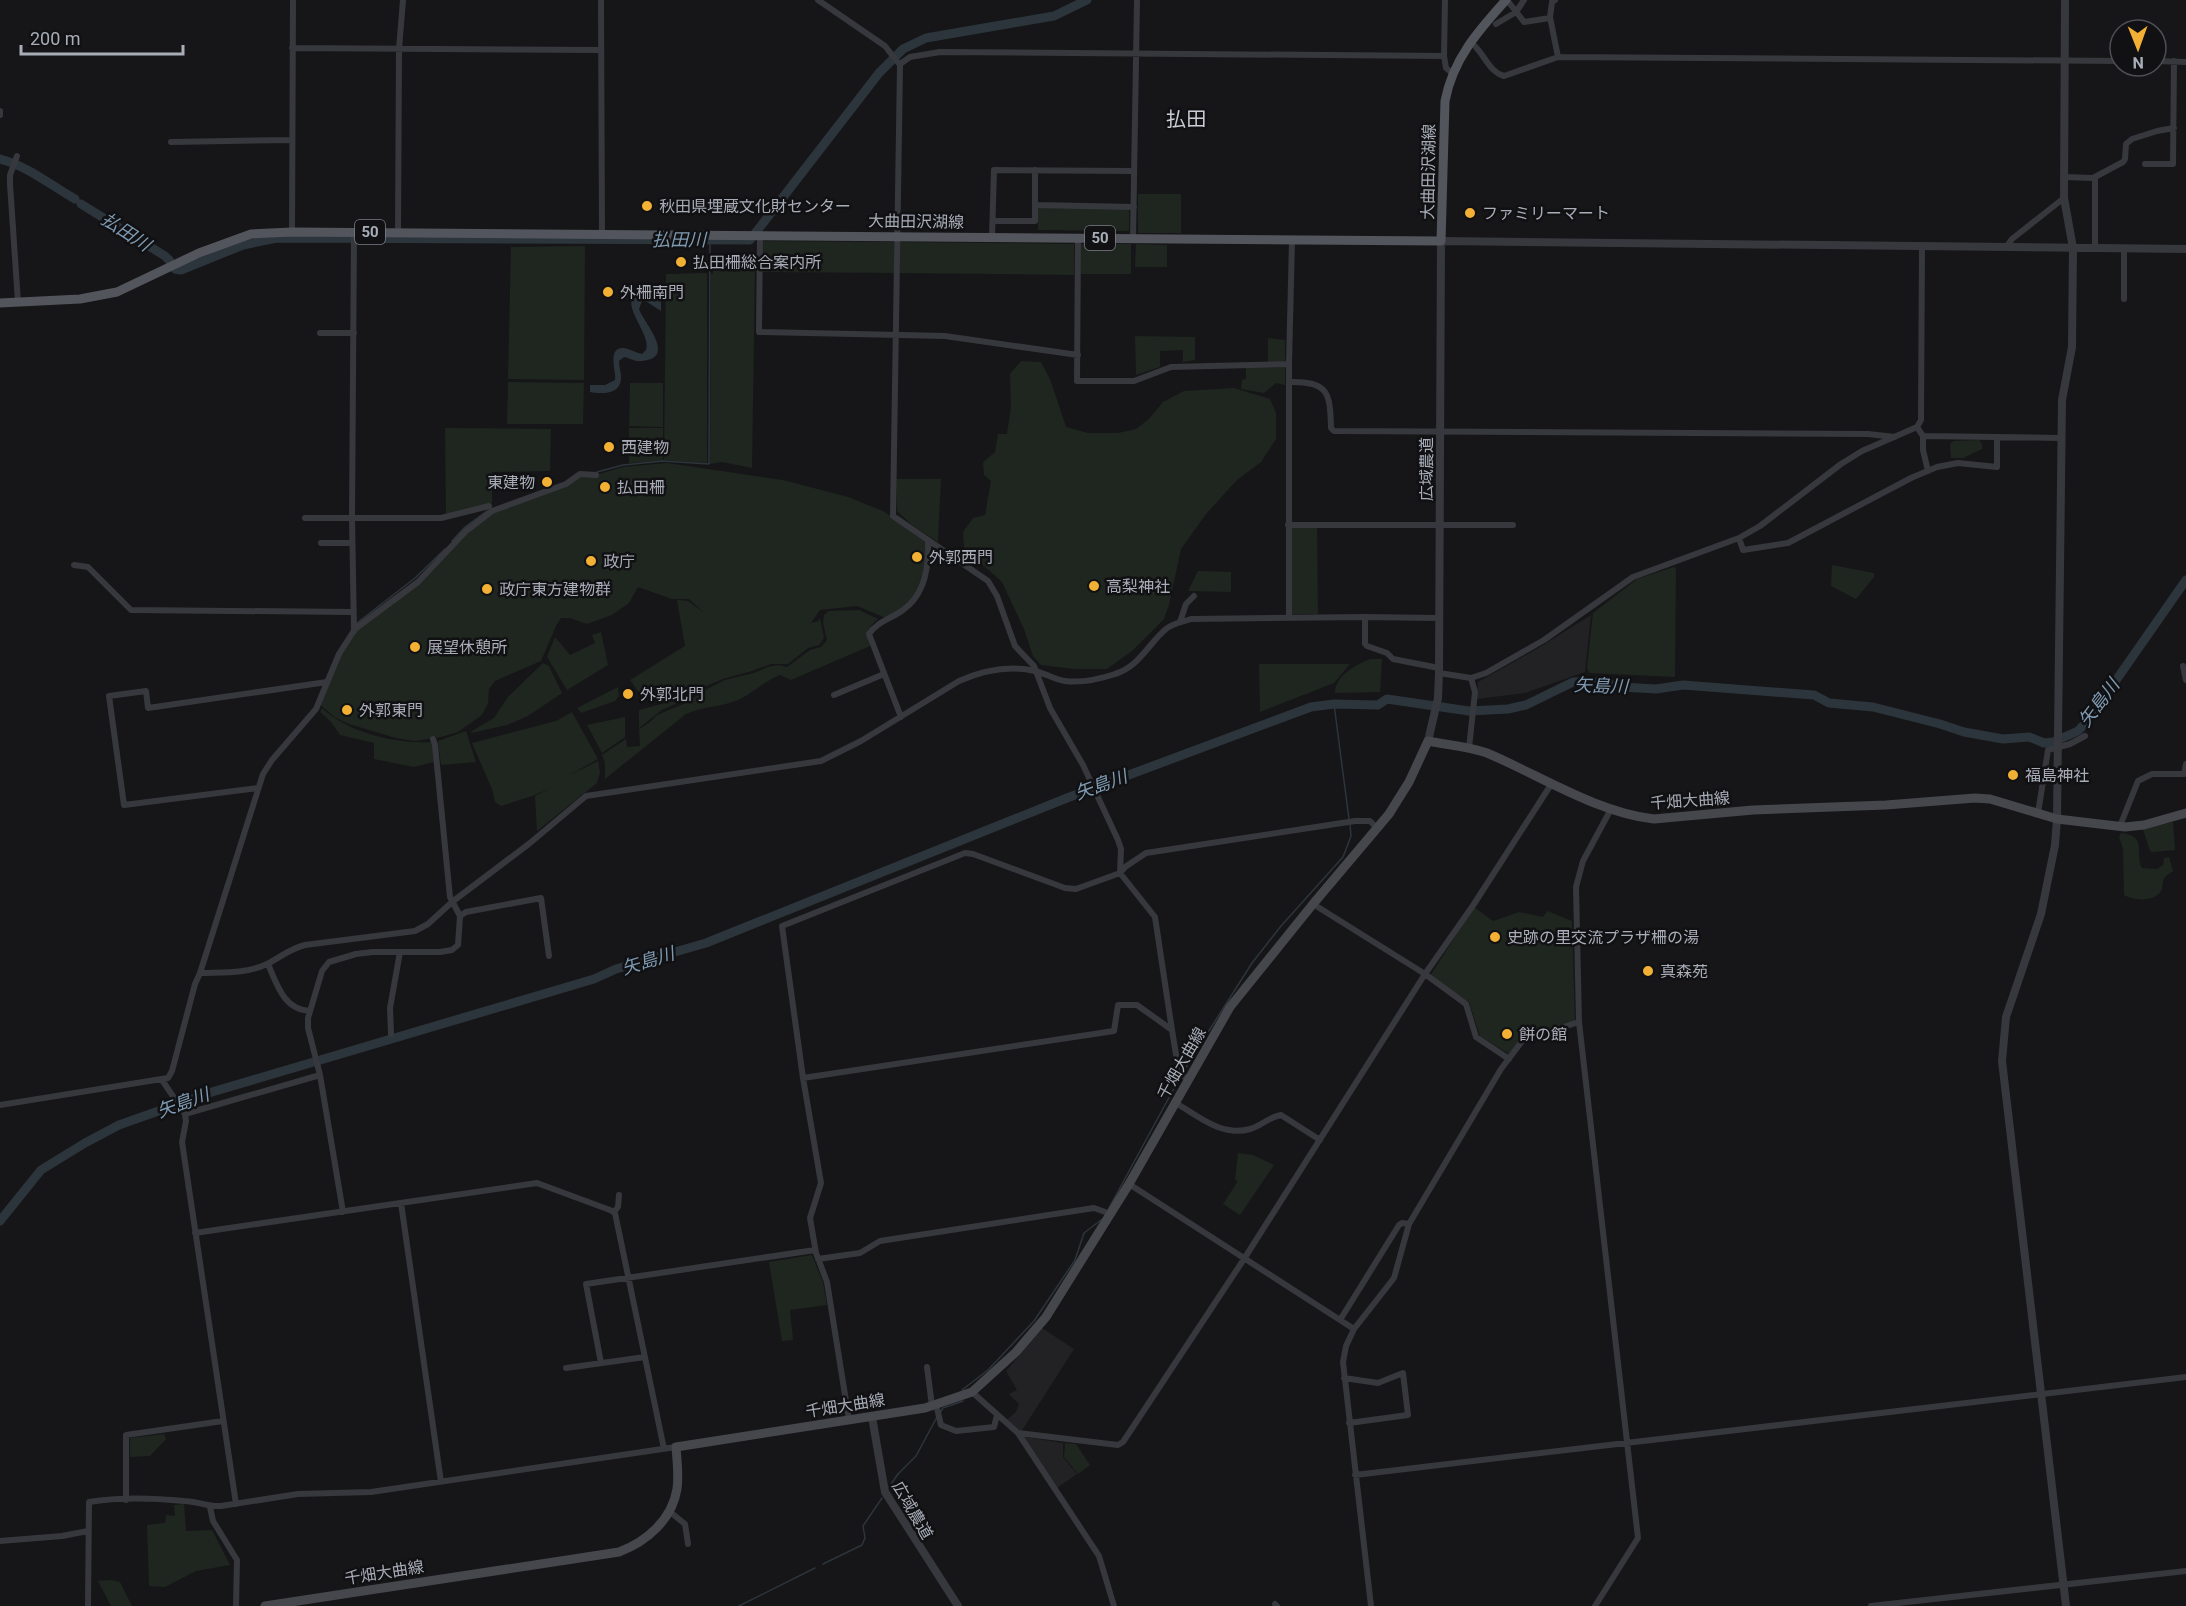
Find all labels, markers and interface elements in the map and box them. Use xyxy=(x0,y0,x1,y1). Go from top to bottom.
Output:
scale bar xyxy=(21,18,183,56)
north arrow xyxy=(2108,18,2168,78)
text: 200 m xyxy=(30,28,81,49)
text: N xyxy=(2132,53,2144,72)
district label: 払田 xyxy=(1166,107,1206,131)
street label: 大曲田沢湖線 xyxy=(1418,124,1439,220)
place label: 秋田県埋蔵文化財センター xyxy=(659,197,851,216)
marker: 秋田県埋蔵文化財センター xyxy=(640,199,654,213)
place label: ファミリーマート xyxy=(1482,204,1610,223)
marker: ファミリーマート xyxy=(1463,206,1477,220)
water label: 払田川 xyxy=(98,208,156,256)
street label: 大曲田沢湖線 xyxy=(868,211,964,232)
road number: 50 xyxy=(355,220,385,244)
road number: 50 xyxy=(1085,226,1115,250)
water label: 払田川 xyxy=(652,229,708,250)
place label: 払田柵総合案内所 xyxy=(693,253,821,272)
marker: 払田柵総合案内所 xyxy=(674,255,688,269)
place label: 外柵南門 xyxy=(620,283,684,302)
marker: 外柵南門 xyxy=(601,285,615,299)
street label: 広域農道 xyxy=(1417,437,1436,501)
place label: 西建物 xyxy=(621,438,669,457)
marker: 西建物 xyxy=(602,440,616,454)
place label: 東建物 xyxy=(487,473,535,492)
marker: 東建物 xyxy=(540,475,554,489)
place label: 払田柵 xyxy=(617,478,665,497)
marker: 払田柵 xyxy=(598,480,612,494)
place label: 外郭西門 xyxy=(929,548,993,567)
marker: 外郭西門 xyxy=(910,550,924,564)
place label: 政庁 xyxy=(603,552,635,571)
marker: 政庁 xyxy=(584,554,598,568)
place label: 高梨神社 xyxy=(1106,577,1170,596)
marker: 高梨神社 xyxy=(1087,579,1101,593)
place label: 政庁東方建物群 xyxy=(499,580,611,599)
marker: 政庁東方建物群 xyxy=(480,582,494,596)
place label: 展望休憩所 xyxy=(427,638,507,657)
marker: 展望休憩所 xyxy=(408,640,422,654)
water label: 矢島川 xyxy=(2074,673,2124,731)
water label: 矢島川 xyxy=(1574,674,1630,697)
place label: 外郭北門 xyxy=(640,685,704,704)
marker: 外郭北門 xyxy=(621,687,635,701)
place label: 外郭東門 xyxy=(359,701,423,720)
marker: 外郭東門 xyxy=(340,703,354,717)
water label: 矢島川 xyxy=(1072,765,1132,804)
place label: 福島神社 xyxy=(2025,766,2089,785)
marker: 福島神社 xyxy=(2006,768,2020,782)
street label: 千畑大曲線 xyxy=(1649,788,1731,813)
place label: 史跡の里交流プラザ柵の湯 xyxy=(1507,928,1699,947)
marker: 史跡の里交流プラザ柵の湯 xyxy=(1488,930,1502,944)
water label: 矢島川 xyxy=(619,942,679,978)
place label: 真森苑 xyxy=(1660,962,1708,981)
marker: 真森苑 xyxy=(1641,964,1655,978)
street label: 千畑大曲線 xyxy=(1153,1024,1210,1103)
place label: 餅の館 xyxy=(1519,1025,1567,1044)
marker: 餅の館 xyxy=(1500,1027,1514,1041)
water label: 矢島川 xyxy=(154,1083,214,1122)
street label: 千畑大曲線 xyxy=(804,1390,886,1421)
street label: 広域農道 xyxy=(888,1478,937,1543)
street label: 千畑大曲線 xyxy=(343,1557,425,1588)

